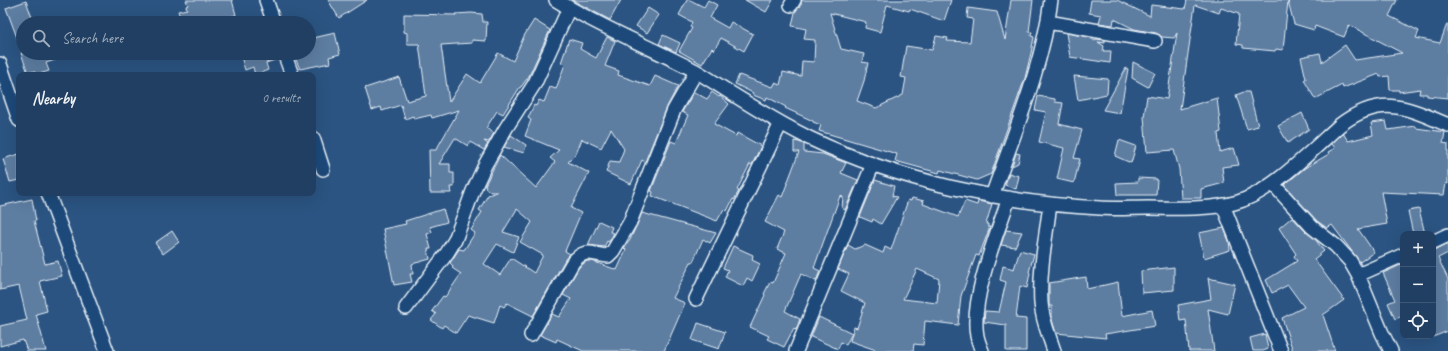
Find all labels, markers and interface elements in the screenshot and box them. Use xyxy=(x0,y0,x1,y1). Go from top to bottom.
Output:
search box xyxy=(16,16,316,60)
icon: search xyxy=(30,27,52,49)
text: Search here xyxy=(62,29,123,48)
text: Nearby xyxy=(32,88,75,109)
text: 0 results xyxy=(262,90,300,106)
map controls xyxy=(1400,231,1436,339)
button: + xyxy=(1400,231,1436,267)
button: − xyxy=(1400,267,1436,303)
button: locate xyxy=(1400,303,1436,339)

